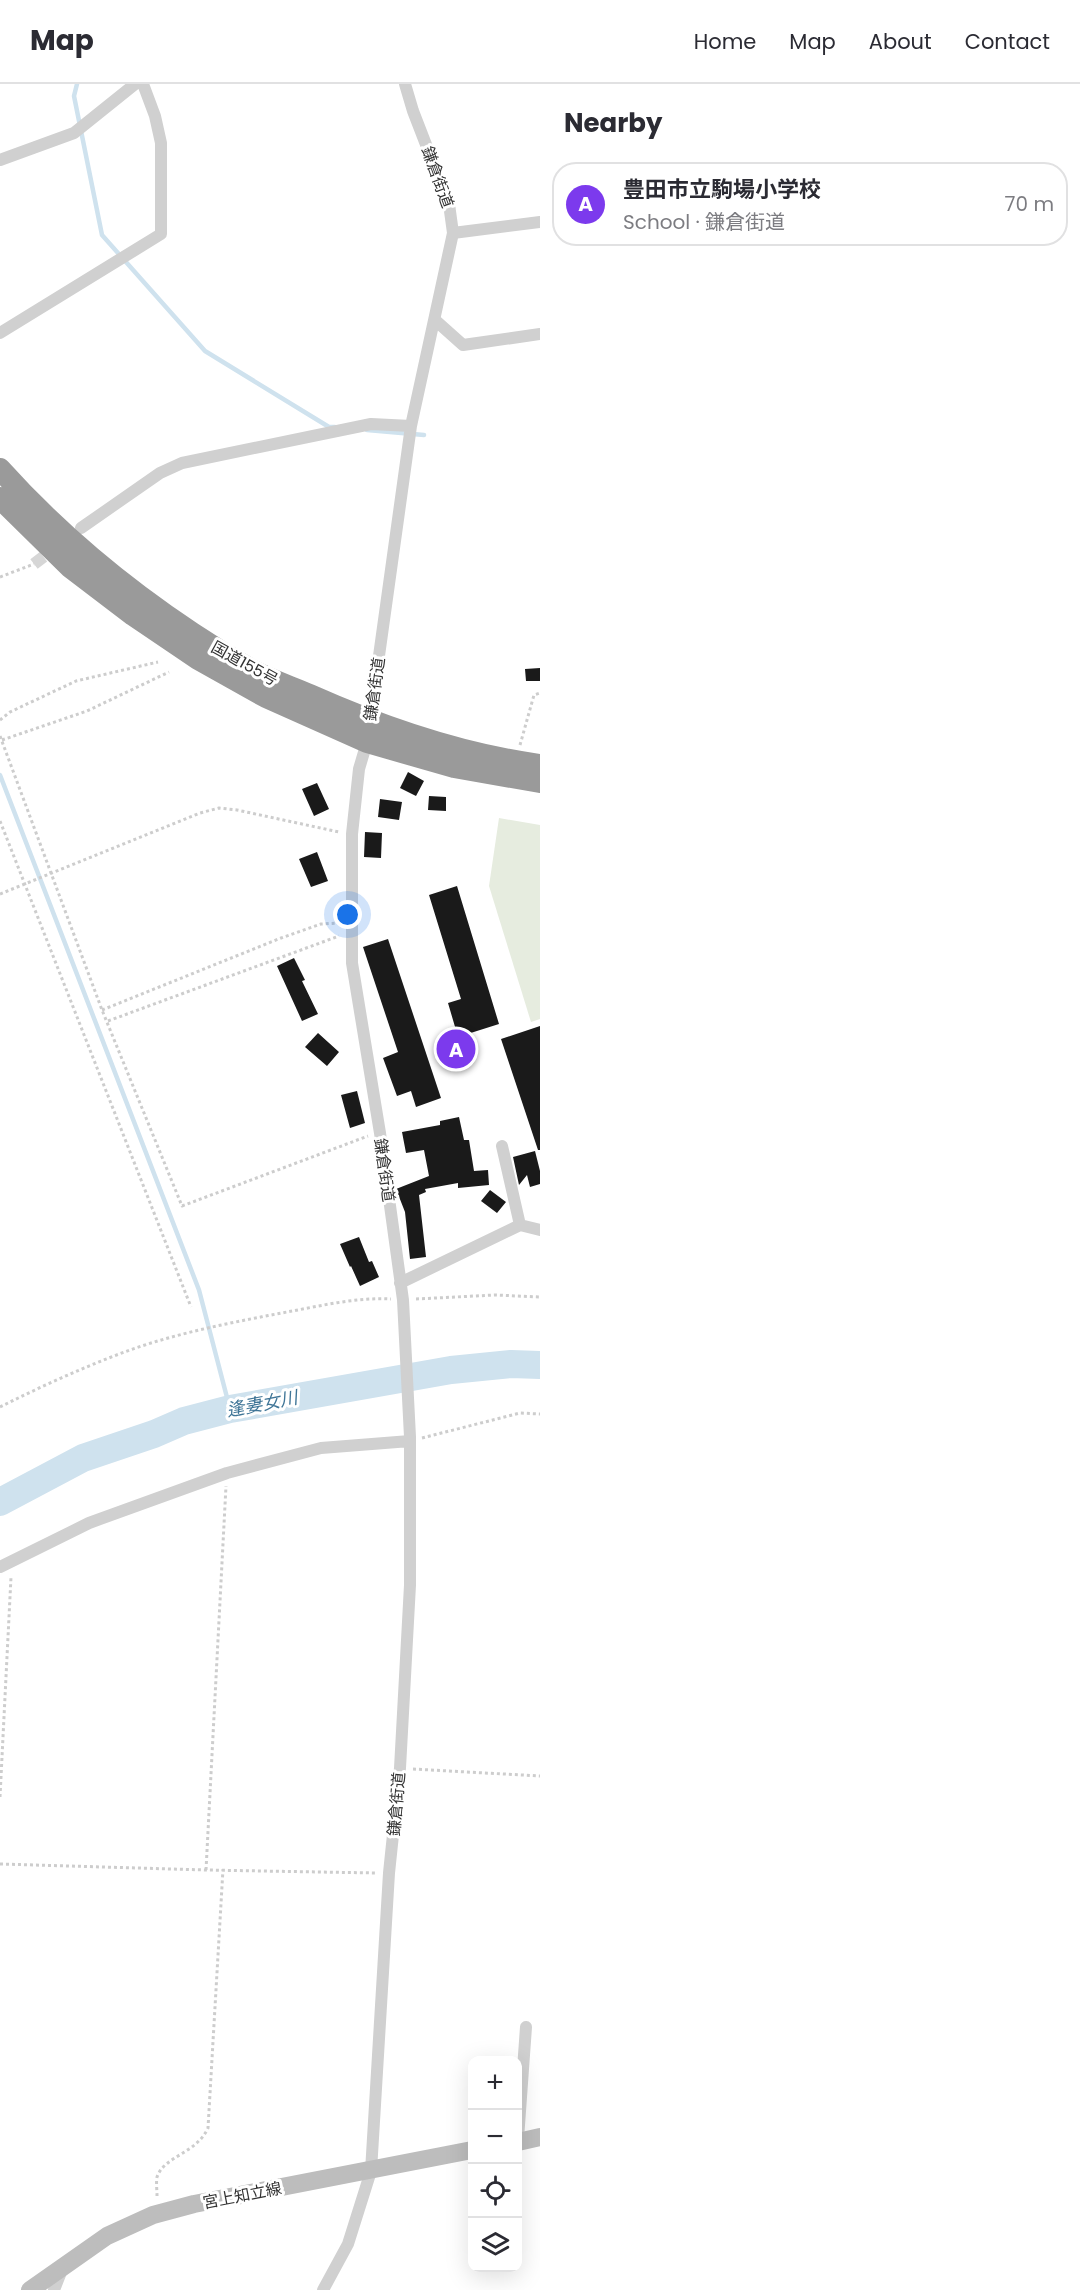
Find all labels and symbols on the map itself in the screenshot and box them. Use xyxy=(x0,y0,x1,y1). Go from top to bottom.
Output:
street label: 鎌倉街道 xyxy=(416,143,459,211)
street label: 国道155号 xyxy=(207,636,282,691)
street label: 鎌倉街道 xyxy=(359,656,390,722)
your location xyxy=(333,900,362,929)
pin: A xyxy=(436,1026,476,1072)
street label: 鎌倉街道 xyxy=(369,1137,400,1203)
water label: 逢妻女川 xyxy=(224,1384,302,1423)
street label: 鎌倉街道 xyxy=(382,1771,411,1837)
street label: 宮上知立線 xyxy=(201,2177,284,2214)

